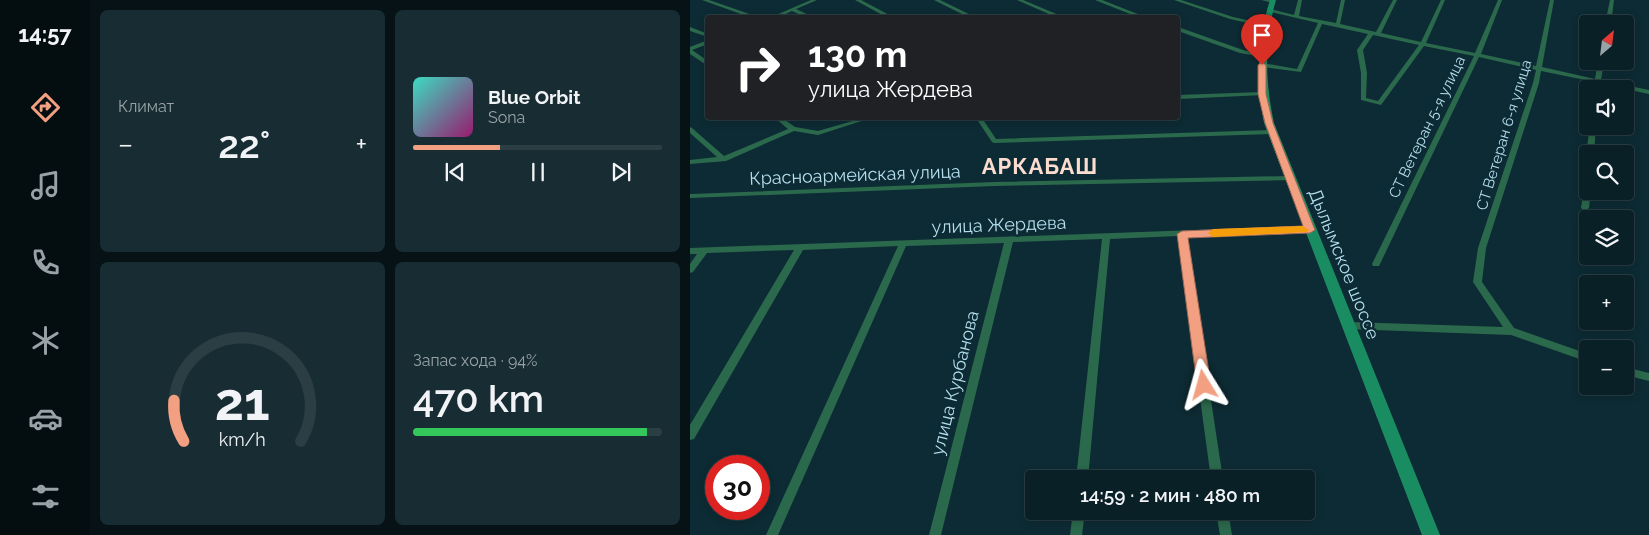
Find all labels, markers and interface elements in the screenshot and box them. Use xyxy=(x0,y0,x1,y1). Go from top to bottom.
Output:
pin xyxy=(1241,14,1283,65)
north arrow xyxy=(1579,15,1634,70)
map controls xyxy=(1579,15,1634,395)
text: 14:57 xyxy=(18,21,72,47)
icon: arrive xyxy=(1248,21,1276,49)
text: 130 m xyxy=(808,34,907,75)
icon: right xyxy=(725,35,790,100)
street label: СТ Ветеран 5-я улица xyxy=(1385,53,1469,201)
street label: СТ Ветеран 6-я улица xyxy=(1473,58,1535,212)
text: улица Жердева xyxy=(808,76,973,102)
button: sound xyxy=(1579,80,1634,135)
text: Blue Orbit xyxy=(488,86,580,108)
icon: directions xyxy=(28,90,63,125)
text: Климат xyxy=(118,97,174,116)
text: Sona xyxy=(488,108,525,127)
text: 22° xyxy=(218,122,270,167)
text: − xyxy=(118,128,133,161)
text: + xyxy=(355,128,367,161)
button: search xyxy=(1579,145,1634,200)
district label: АРКАБАШ xyxy=(982,153,1098,179)
icon: previous xyxy=(441,158,469,186)
icon: pause xyxy=(524,158,552,186)
icon: next xyxy=(607,158,635,186)
street label: Красноармейская улица xyxy=(749,160,961,189)
icon: music xyxy=(28,168,63,203)
street label: Дылымское шоссе xyxy=(1305,185,1384,343)
button: layers xyxy=(1579,210,1634,265)
street label: улица Жердева xyxy=(931,212,1067,237)
icon: phone xyxy=(28,245,63,280)
button: + xyxy=(1579,275,1634,330)
street label: улица Курбанова xyxy=(926,308,983,457)
icon: climate xyxy=(28,323,63,358)
button: − xyxy=(1579,340,1634,395)
text: Запас хода · 94% xyxy=(413,351,537,370)
position arrow xyxy=(1177,358,1229,410)
text: 21 xyxy=(215,371,270,432)
text: 470 km xyxy=(413,376,544,421)
icon: car xyxy=(28,401,63,436)
text: km/h xyxy=(219,429,266,450)
speed limit sign: 30 xyxy=(705,455,770,520)
icon: filters xyxy=(28,479,63,514)
text: 14:59 · 2 мин · 480 m xyxy=(1080,484,1260,506)

